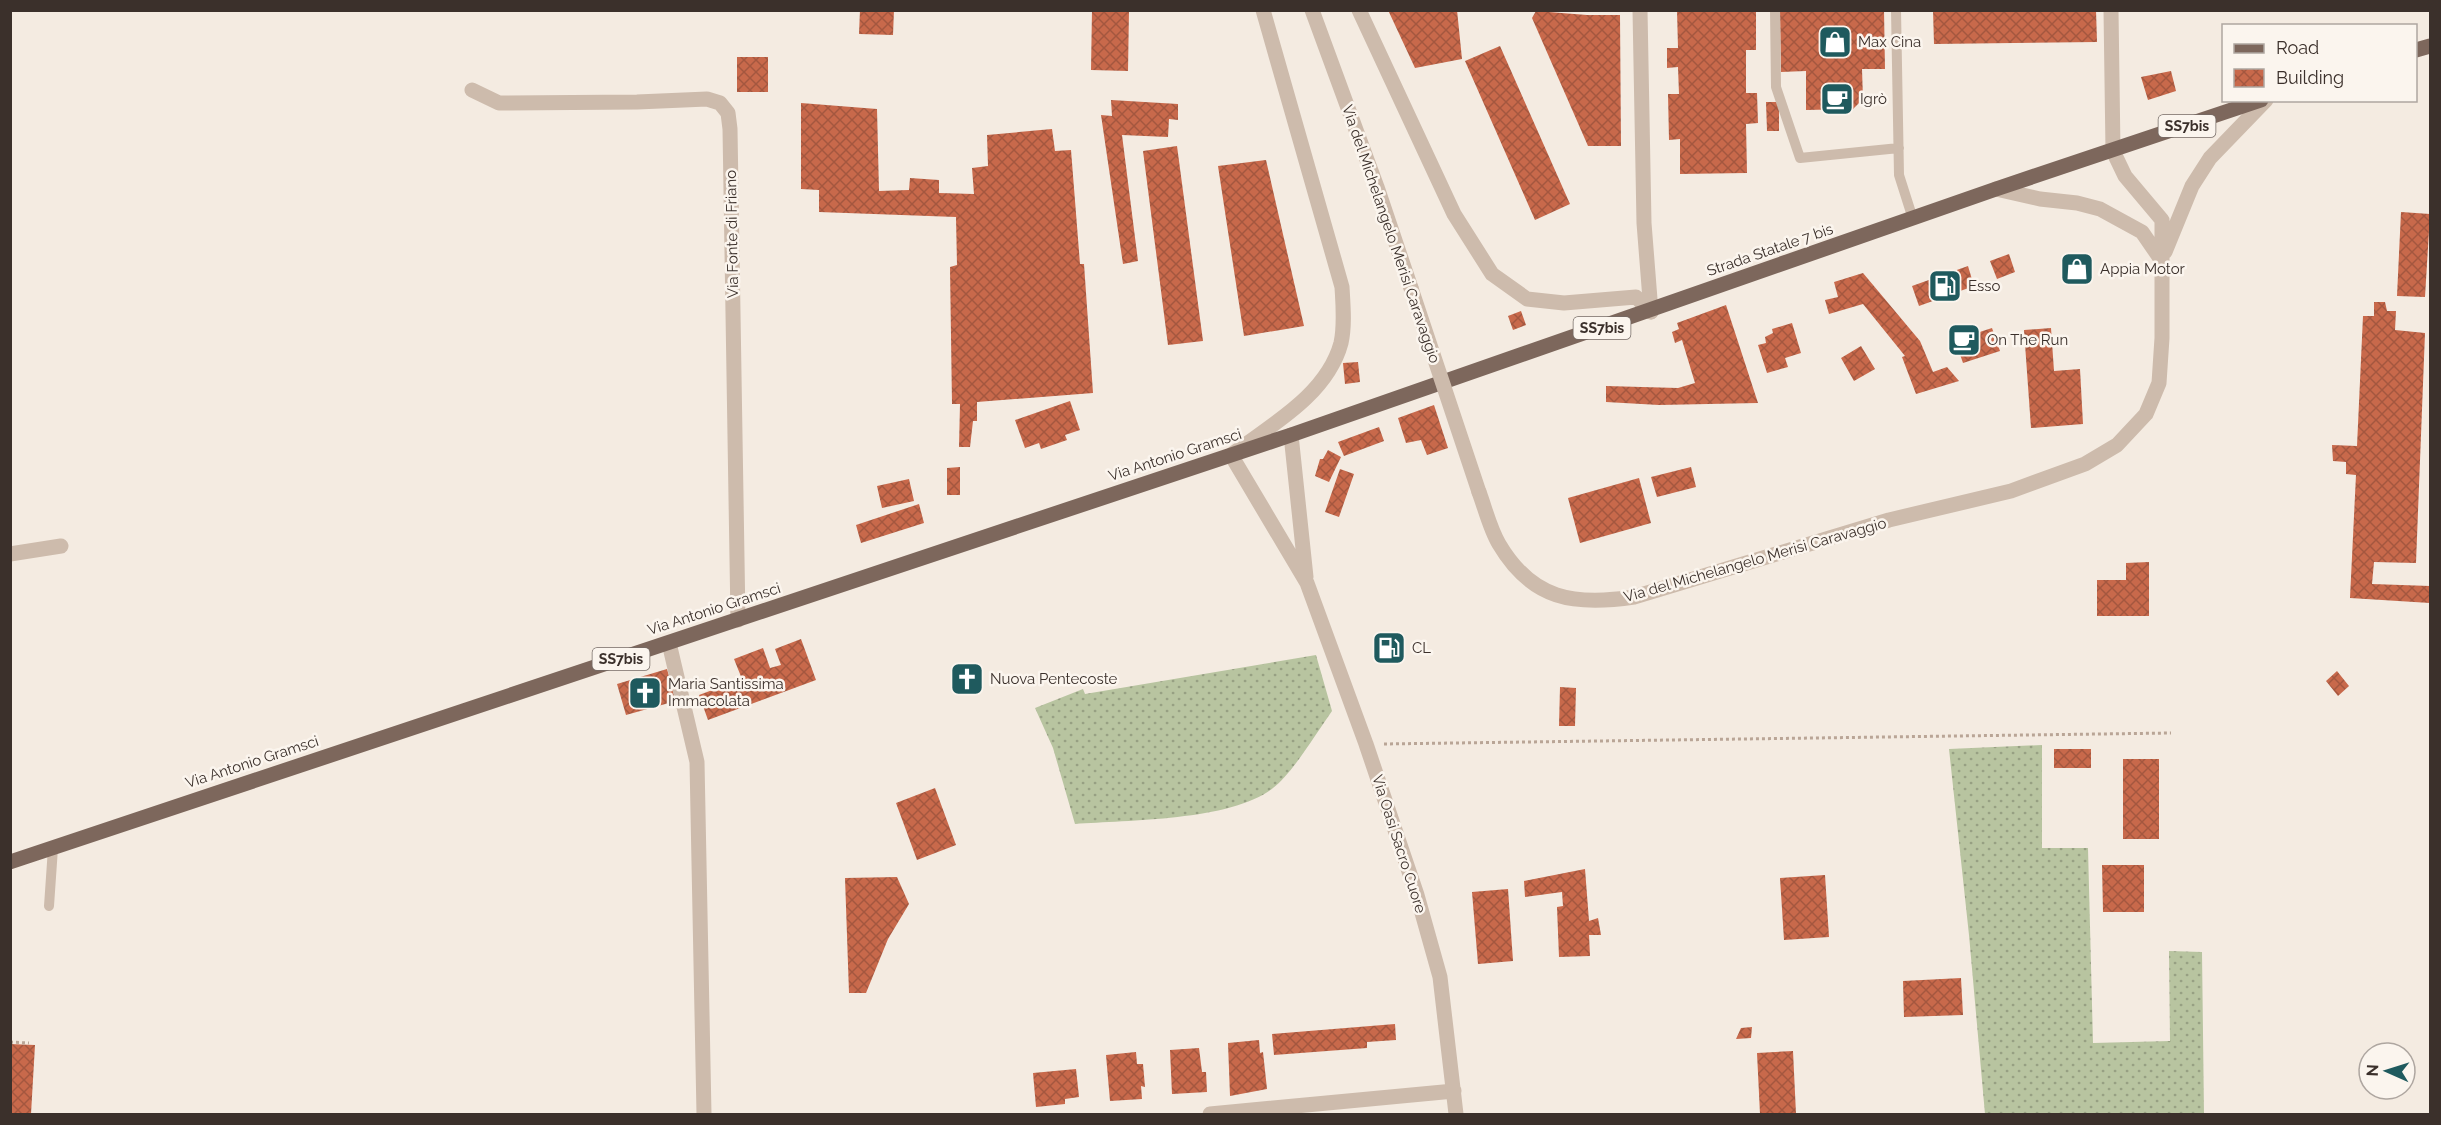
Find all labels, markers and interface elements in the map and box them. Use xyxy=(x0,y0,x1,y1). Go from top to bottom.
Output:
shop icon: Max Cina xyxy=(1817,24,1853,60)
legend xyxy=(2222,24,2417,102)
place label: Max Cina xyxy=(1858,33,1921,51)
text: Road xyxy=(2276,37,2319,58)
text: Building xyxy=(2276,67,2344,88)
cafe icon: Igrò xyxy=(1819,81,1855,117)
place label: Igrò xyxy=(1860,90,1887,108)
street label: Via del Michelangelo Merisi Caravaggio xyxy=(1338,102,1444,366)
road number: SS7bis xyxy=(2158,115,2216,137)
street label: Via Fonte di Friano xyxy=(722,170,742,298)
street label: Strada Statale 7 bis xyxy=(1704,220,1836,280)
shop icon: Appia Motor xyxy=(2059,251,2095,287)
place label: Appia Motor xyxy=(2100,260,2186,278)
fuel station icon: Esso xyxy=(1927,268,1963,304)
place label: Esso xyxy=(1968,277,2001,295)
road number: SS7bis xyxy=(1574,317,1630,339)
cafe icon: On The Run xyxy=(1946,322,1982,358)
place label: On The Run xyxy=(1987,331,2068,349)
street label: Via Antonio Gramsci xyxy=(1106,425,1244,485)
street label: Via del Michelangelo Merisi Caravaggio xyxy=(1622,514,1888,606)
street label: Via Antonio Gramsci xyxy=(645,579,783,639)
fuel station icon: CL xyxy=(1371,630,1407,666)
place label: CL xyxy=(1412,639,1431,657)
road number: SS7bis xyxy=(592,648,650,670)
church icon: Nuova Pentecoste xyxy=(949,661,985,697)
place label: Nuova Pentecoste xyxy=(990,670,1118,688)
church icon: Maria Santissima Immacolata xyxy=(627,675,663,711)
place label: Maria Santissima Immacolata xyxy=(668,675,784,710)
street label: Via Antonio Gramsci xyxy=(183,732,321,792)
street label: Via Oasi Sacro Cuore xyxy=(1368,773,1430,916)
north arrow xyxy=(2357,1041,2417,1101)
text: N xyxy=(2363,1064,2382,1077)

